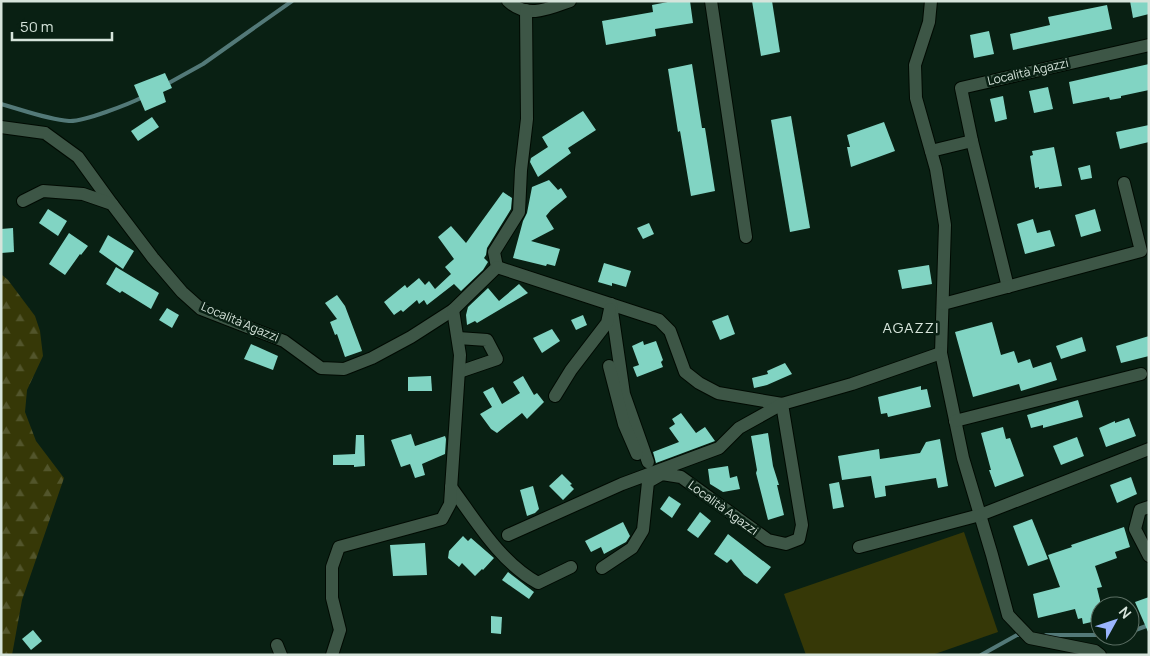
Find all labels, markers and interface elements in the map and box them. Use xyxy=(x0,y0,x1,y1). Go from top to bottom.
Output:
scale bar xyxy=(12,10,112,42)
text: 50 m xyxy=(20,16,54,37)
street label: Località Agazzi xyxy=(986,54,1070,89)
street label: Località Agazzi xyxy=(199,298,282,346)
district label: AGAZZI xyxy=(883,317,939,338)
street label: Località Agazzi xyxy=(685,476,762,539)
north arrow xyxy=(1090,596,1140,646)
text: N xyxy=(1115,602,1136,622)

